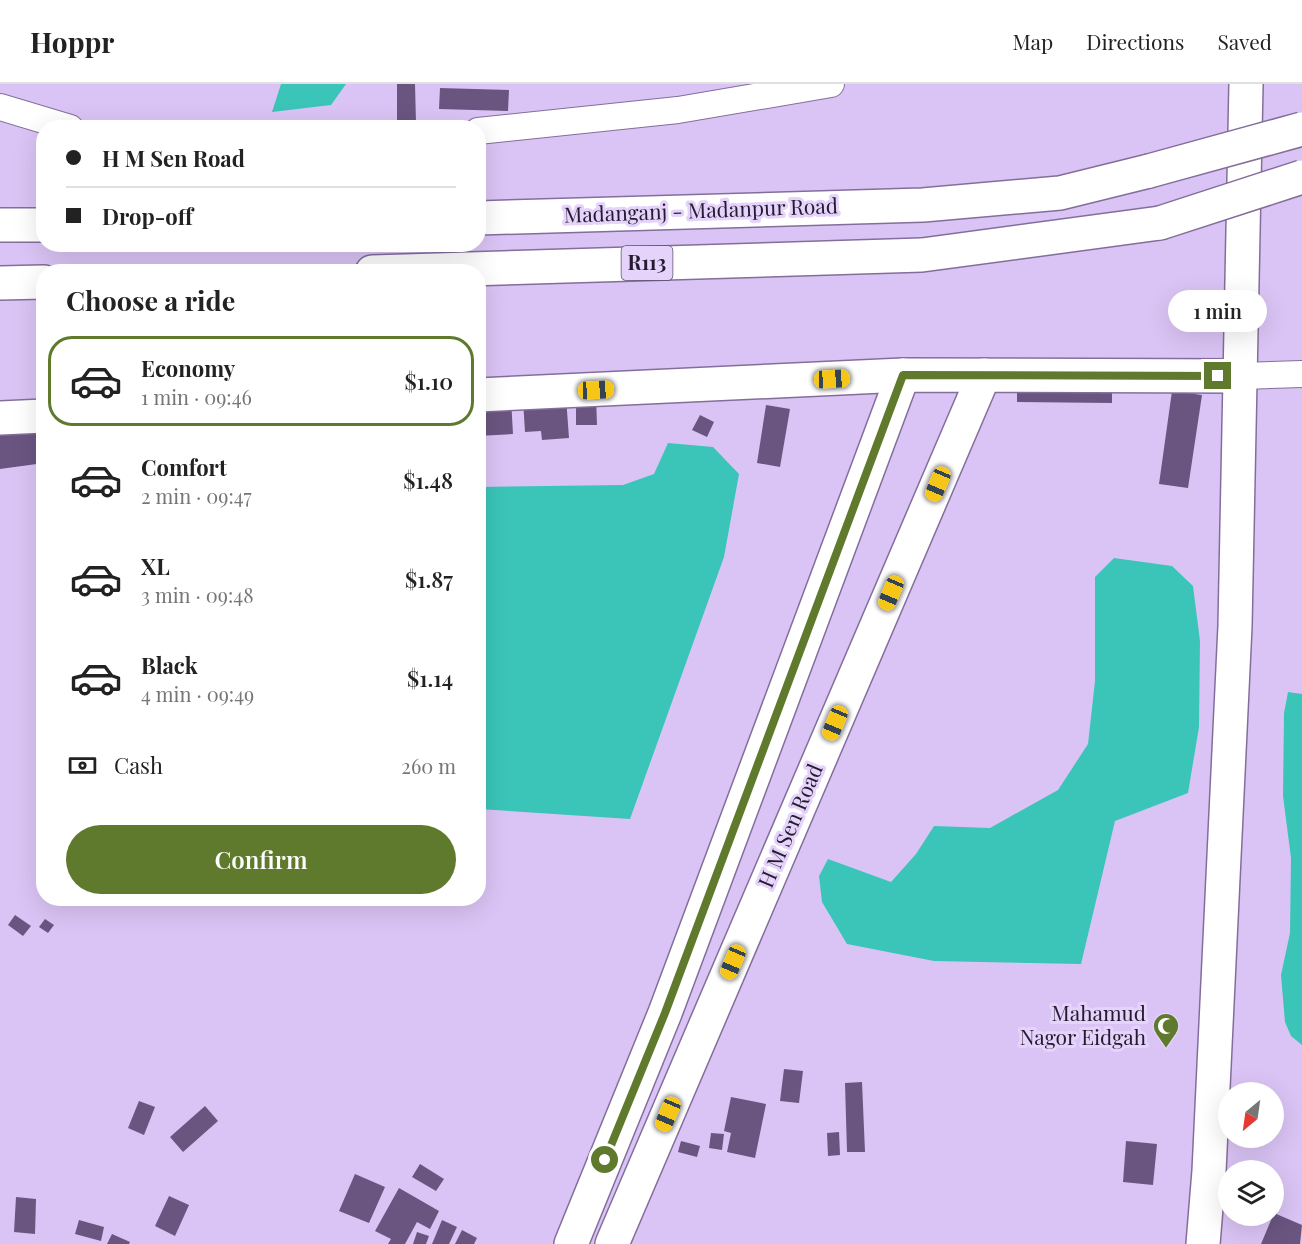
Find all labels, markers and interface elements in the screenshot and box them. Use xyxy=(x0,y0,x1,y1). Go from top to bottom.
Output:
text: Hoppr xyxy=(30,23,114,60)
text: Map xyxy=(1012,27,1053,55)
text: Directions xyxy=(1086,27,1184,55)
text: Saved xyxy=(1217,27,1272,55)
text: H M Sen Road xyxy=(102,143,245,173)
street label: Madanganj - Madanpur Road xyxy=(563,190,838,228)
text: Drop-off xyxy=(102,201,193,231)
road number: R113 xyxy=(622,246,672,280)
text: Choose a ride xyxy=(66,282,235,318)
callout: 1 min xyxy=(1168,289,1268,331)
text: 1 min xyxy=(1193,297,1242,324)
text: Economy xyxy=(141,353,235,383)
icon: car xyxy=(69,354,123,408)
route end xyxy=(1204,362,1231,389)
text: $1.10 xyxy=(404,366,453,396)
car xyxy=(814,369,850,389)
car xyxy=(578,380,614,400)
text: 1 min · 09:46 xyxy=(141,383,252,410)
text: Comfort xyxy=(141,452,227,482)
icon: car xyxy=(69,453,123,507)
car xyxy=(923,464,953,504)
text: $1.48 xyxy=(403,465,453,495)
text: 2 min · 09:47 xyxy=(141,482,252,509)
text: XL xyxy=(141,551,170,581)
icon: car xyxy=(69,552,123,606)
text: $1.87 xyxy=(405,564,453,594)
car xyxy=(876,573,906,613)
text: 3 min · 09:48 xyxy=(141,581,254,608)
text: Black xyxy=(141,650,198,680)
icon: car xyxy=(69,651,123,705)
text: $1.14 xyxy=(407,663,453,693)
text: 4 min · 09:49 xyxy=(141,680,254,707)
car xyxy=(820,703,850,743)
icon: cash xyxy=(66,749,99,782)
text: Cash xyxy=(114,750,163,780)
text: 260 m xyxy=(401,752,456,779)
street label: H M Sen Road xyxy=(750,759,828,892)
button: Confirm xyxy=(66,825,456,894)
car xyxy=(718,942,748,982)
place label: Mahamud Nagor Eidgah xyxy=(1020,998,1147,1050)
mosque icon: Mahamud Nagor Eidgah xyxy=(1151,1011,1181,1049)
north arrow xyxy=(1218,1082,1284,1148)
map controls xyxy=(1218,1082,1284,1226)
car xyxy=(653,1094,683,1134)
route start xyxy=(591,1146,618,1173)
button: layers xyxy=(1218,1160,1284,1226)

